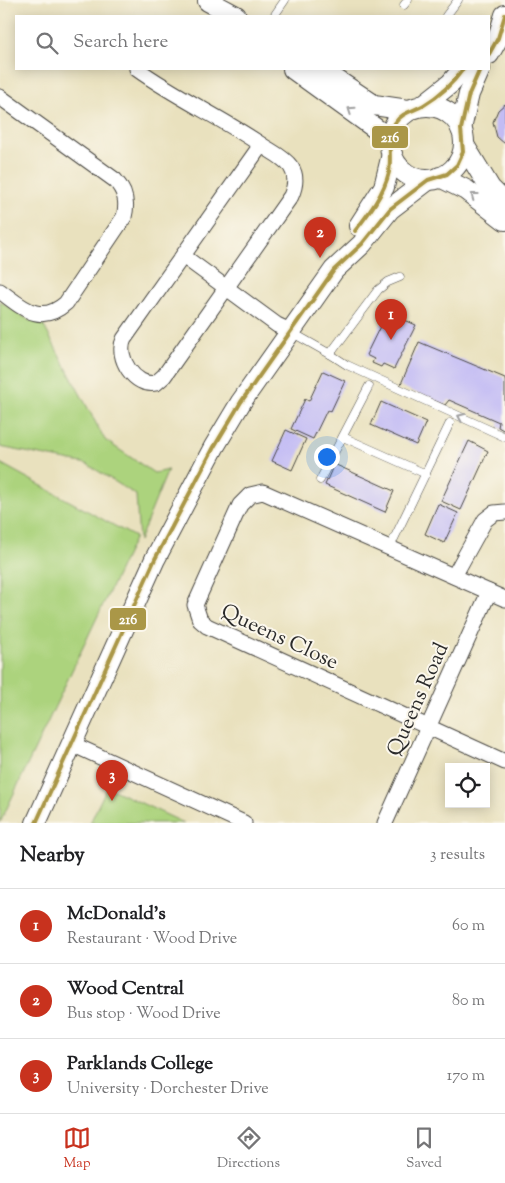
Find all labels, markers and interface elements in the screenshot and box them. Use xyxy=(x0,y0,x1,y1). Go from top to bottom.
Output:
search box xyxy=(15,15,490,70)
icon: search xyxy=(33,29,61,57)
text: Search here xyxy=(73,29,168,56)
one-way arrow xyxy=(347,107,357,116)
line badge: 216 xyxy=(371,125,409,149)
text: 216 xyxy=(381,129,399,149)
one-way arrow xyxy=(471,194,480,202)
pin: 2 xyxy=(304,217,336,258)
pin: 1 xyxy=(375,299,407,340)
one-way arrow xyxy=(457,413,466,423)
your location xyxy=(314,444,340,470)
street label: Queens Close xyxy=(215,597,343,678)
line badge: 216 xyxy=(109,607,147,631)
text: 216 xyxy=(119,611,137,631)
street label: Queens Road xyxy=(380,638,457,761)
pin: 3 xyxy=(96,760,128,801)
map controls xyxy=(445,763,490,808)
button: locate xyxy=(445,763,490,808)
text: Nearby xyxy=(20,841,85,871)
text: 3 results xyxy=(430,844,485,867)
text: McDonald's xyxy=(67,901,166,928)
text: 1 xyxy=(33,915,39,938)
text: 60 m xyxy=(452,915,485,938)
text: Restaurant · Wood Drive xyxy=(67,928,237,951)
text: Wood Central xyxy=(67,976,184,1003)
text: 2 xyxy=(32,990,40,1013)
text: 80 m xyxy=(452,990,485,1013)
text: Bus stop · Wood Drive xyxy=(67,1003,221,1026)
text: Parklands College xyxy=(67,1051,213,1078)
text: 3 xyxy=(33,1065,39,1088)
text: 170 m xyxy=(447,1065,485,1088)
text: University · Dorchester Drive xyxy=(67,1078,269,1101)
tab: Map xyxy=(63,1124,91,1174)
tab: Directions xyxy=(217,1124,280,1174)
tab: Saved xyxy=(406,1124,442,1174)

